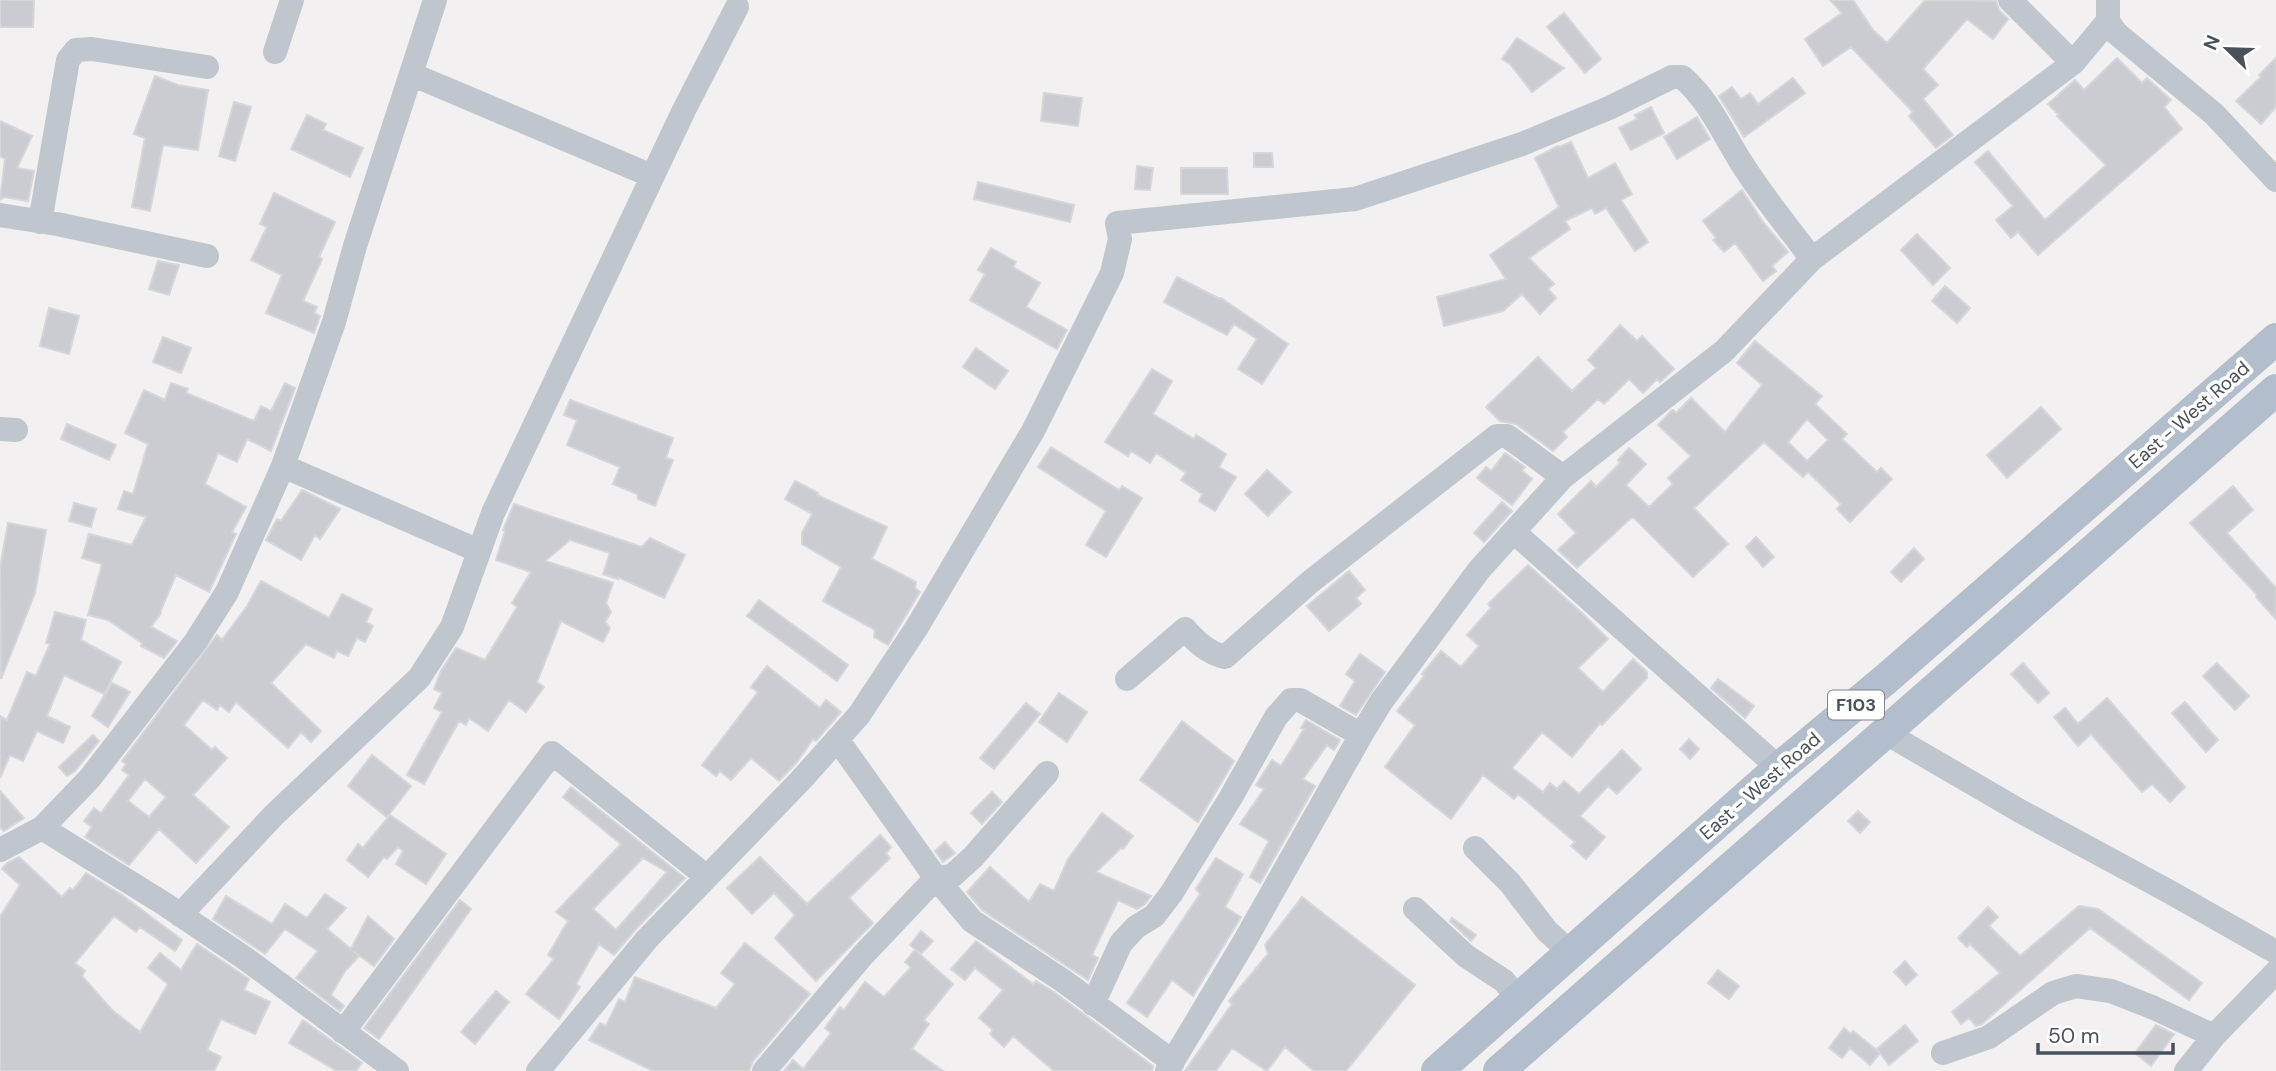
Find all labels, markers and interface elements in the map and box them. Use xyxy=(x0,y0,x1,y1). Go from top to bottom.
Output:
north arrow xyxy=(2192,14,2262,84)
text: N xyxy=(2198,31,2226,54)
street label: East - West Road xyxy=(2123,356,2255,474)
road number: F103 xyxy=(1828,690,1884,720)
street label: East - West Road xyxy=(1694,727,1826,845)
scale bar xyxy=(2038,1012,2173,1056)
text: 50 m xyxy=(2048,1022,2099,1050)

